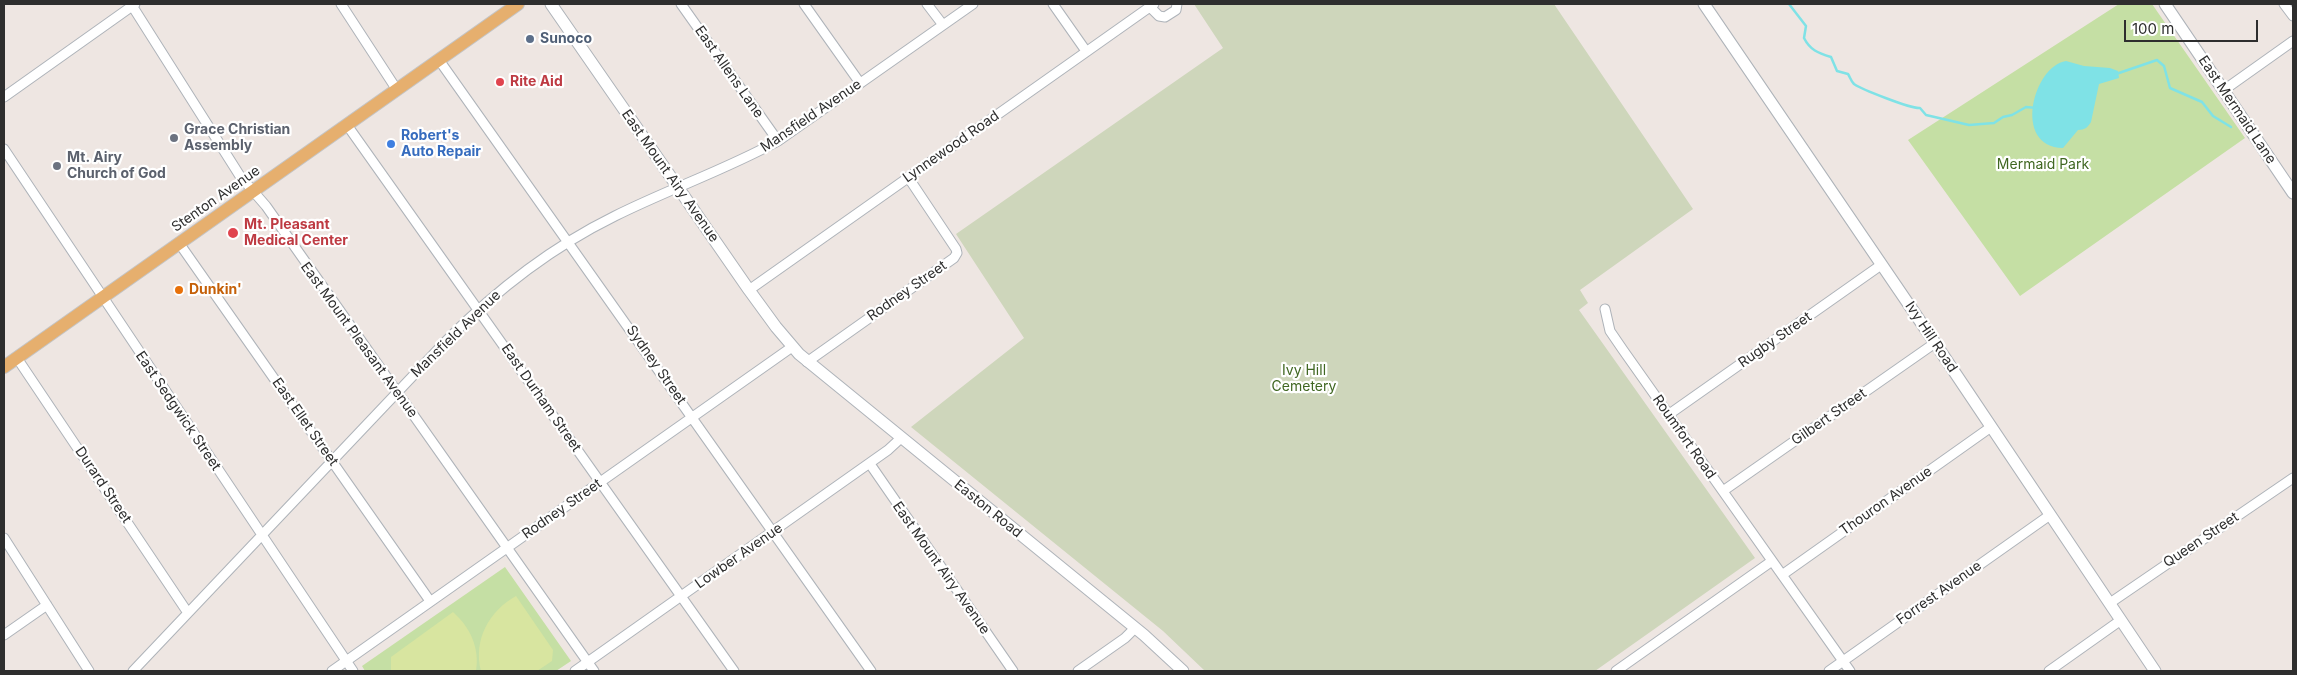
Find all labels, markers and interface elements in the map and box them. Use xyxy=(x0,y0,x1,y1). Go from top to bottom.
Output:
scale bar xyxy=(2127,10,2261,42)
text: 100 m xyxy=(2132,19,2174,38)
street label: East Allens Lane xyxy=(691,23,767,121)
place label: Sunoco xyxy=(540,31,592,47)
marker: Sunoco xyxy=(524,33,536,45)
street label: East Mermaid Lane xyxy=(2195,53,2279,167)
place label: Rite Aid xyxy=(510,74,563,90)
marker: Rite Aid xyxy=(494,76,506,88)
street label: Mansfield Avenue xyxy=(757,76,865,156)
street label: East Mount Airy Avenue xyxy=(618,107,722,245)
street label: Lynnewood Road xyxy=(900,108,1002,186)
place label: Grace Christian Assembly xyxy=(184,122,290,154)
place label: Robert's Auto Repair xyxy=(401,128,481,160)
marker: Grace Christian Assembly xyxy=(168,132,180,144)
marker: Robert's Auto Repair xyxy=(385,138,397,150)
place label: Mt. Airy Church of God xyxy=(67,150,166,182)
park label: Mermaid Park xyxy=(1997,157,2089,173)
marker: Mt. Airy Church of God xyxy=(51,160,63,172)
street label: Stenton Avenue xyxy=(169,162,263,236)
place label: Mt. Pleasant Medical Center xyxy=(244,217,348,250)
marker: Mt. Pleasant Medical Center xyxy=(226,226,240,240)
street label: Rodney Street xyxy=(864,257,950,325)
street label: East Mount Pleasant Avenue xyxy=(297,259,421,421)
place label: Dunkin' xyxy=(189,282,242,298)
marker: Dunkin' xyxy=(173,284,185,296)
street label: Mansfield Avenue xyxy=(408,287,504,381)
street label: Ivy Hill Road xyxy=(1901,298,1961,376)
street label: Rugby Street xyxy=(1735,309,1815,371)
street label: Sydney Street xyxy=(623,322,689,408)
street label: East Durham Street xyxy=(497,341,585,455)
street label: East Sedgwick Street xyxy=(132,348,224,474)
park label: Ivy Hill Cemetery xyxy=(1272,363,1336,396)
street label: East Ellet Street xyxy=(268,375,342,469)
street label: Gilbert Street xyxy=(1788,385,1870,449)
street label: Roumfort Road xyxy=(1649,392,1719,482)
street label: Durard Street xyxy=(71,444,135,526)
street label: Thouron Avenue xyxy=(1837,463,1935,539)
street label: Rodney Street xyxy=(519,475,605,543)
street label: Easton Road xyxy=(951,477,1025,541)
street label: East Mount Airy Avenue xyxy=(889,499,993,637)
street label: Queen Street xyxy=(2160,509,2242,571)
street label: Lowber Avenue xyxy=(692,520,786,592)
street label: Forrest Avenue xyxy=(1893,557,1985,629)

